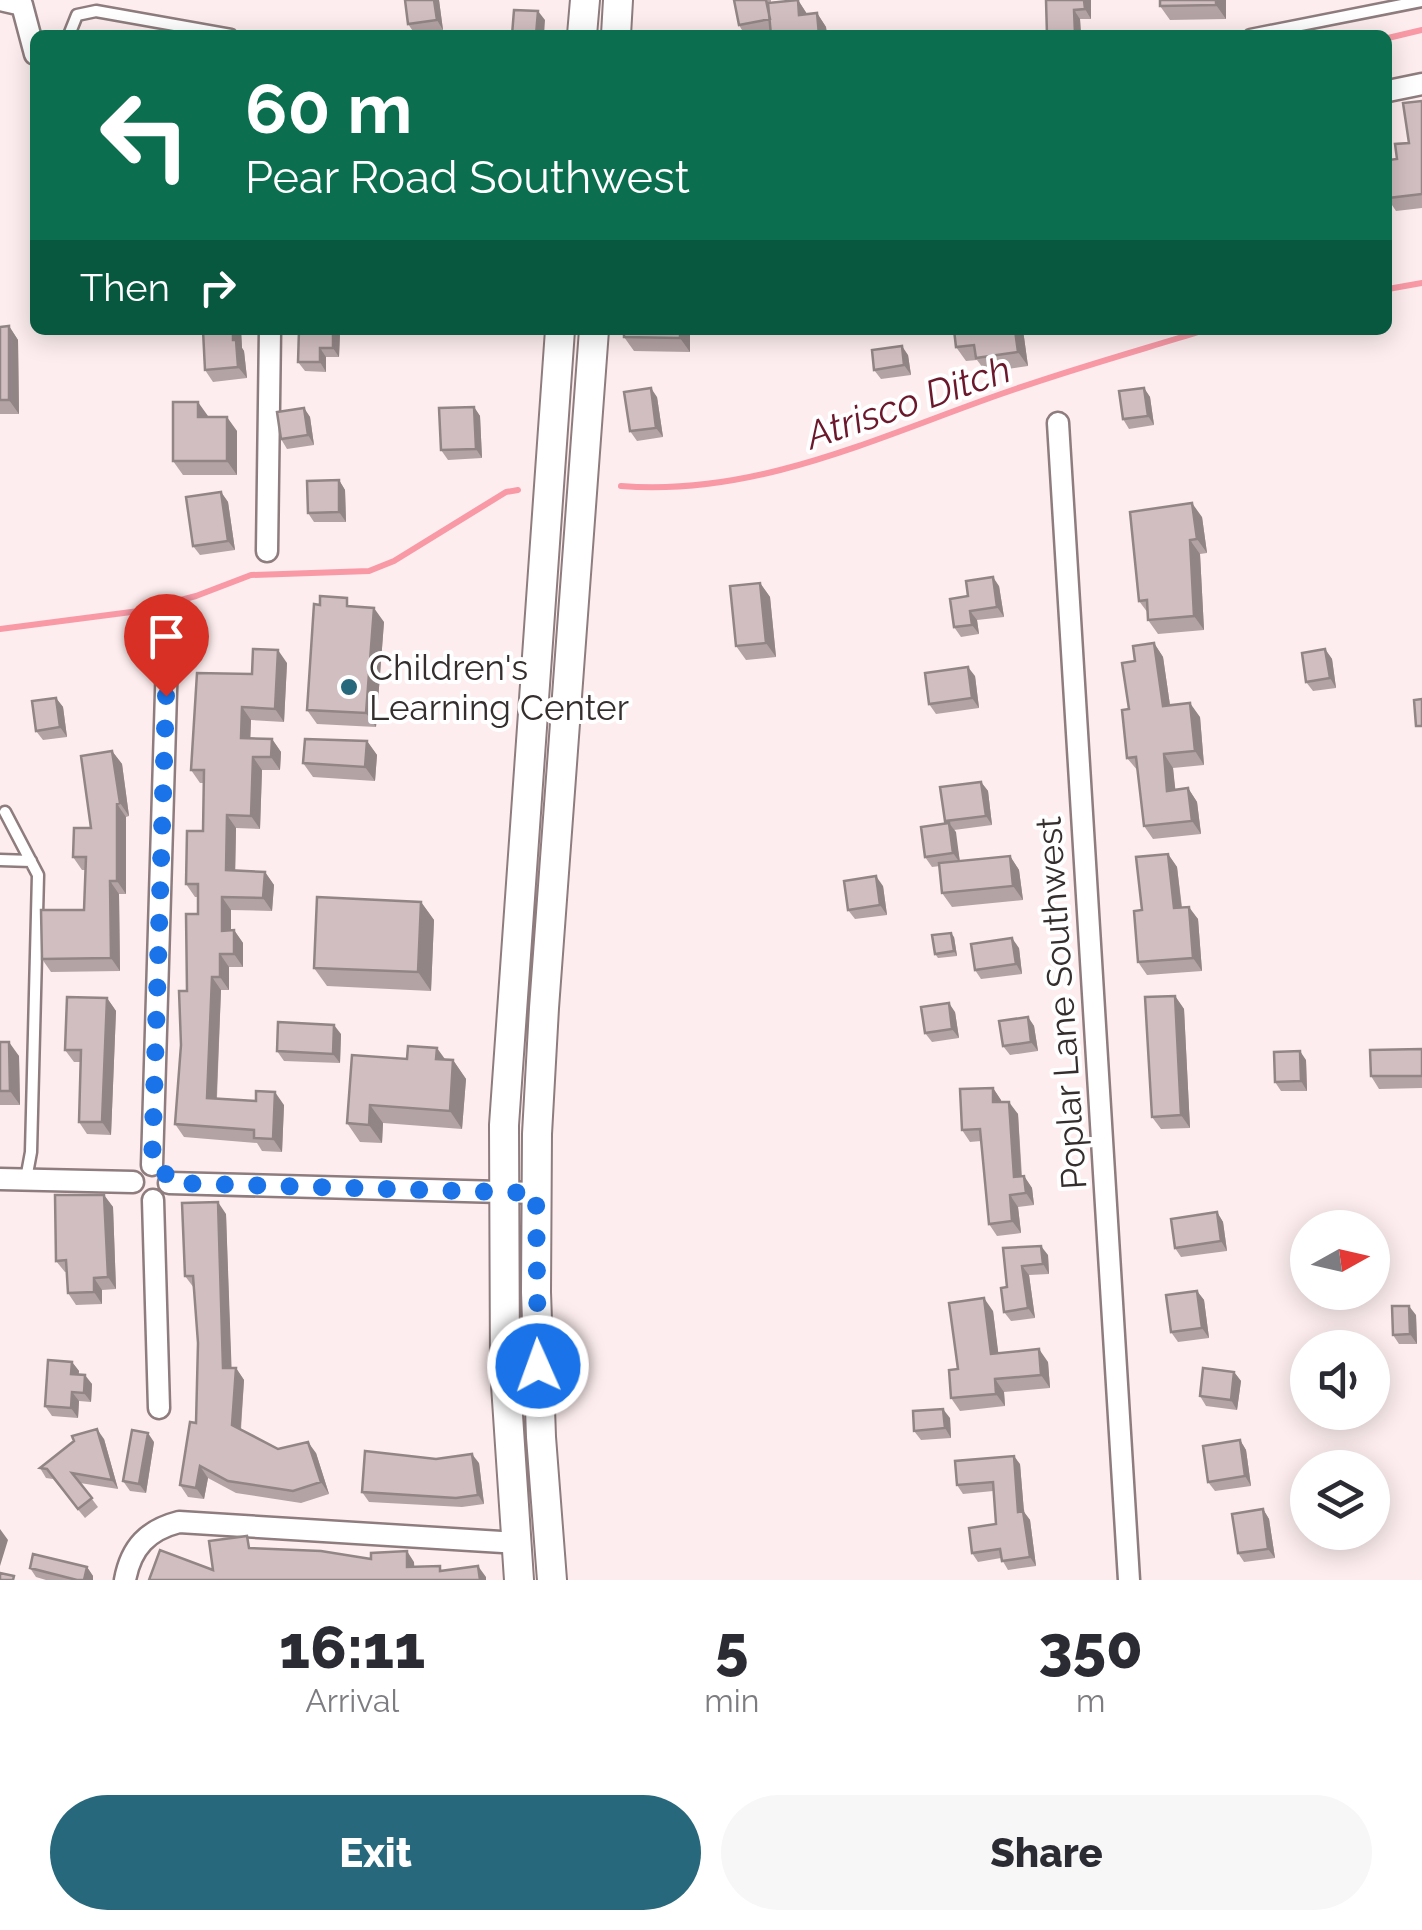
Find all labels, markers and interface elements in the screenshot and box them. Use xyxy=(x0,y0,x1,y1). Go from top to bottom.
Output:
text: 60 m xyxy=(245,67,412,149)
icon: left xyxy=(80,70,210,200)
text: Pear Road Southwest xyxy=(245,151,690,204)
icon: right xyxy=(190,260,245,315)
text: Then xyxy=(80,265,170,310)
water label: Atrisco Ditch xyxy=(798,346,1016,459)
pin xyxy=(124,594,209,697)
icon: arrive xyxy=(139,609,194,664)
place label: Children's Learning Center xyxy=(369,647,629,728)
marker: Children's Learning Center xyxy=(338,676,360,698)
street label: Poplar Lane Southwest xyxy=(1027,815,1094,1191)
north arrow xyxy=(1290,1210,1390,1310)
map controls xyxy=(1290,1210,1390,1550)
position arrow xyxy=(486,1314,590,1418)
button: sound xyxy=(1290,1330,1390,1430)
button: layers xyxy=(1290,1450,1390,1550)
text: 16:11 xyxy=(279,1612,425,1682)
text: 5 xyxy=(715,1612,749,1682)
text: 350 xyxy=(1038,1612,1143,1682)
text: Arrival xyxy=(305,1682,399,1719)
text: min xyxy=(704,1682,759,1719)
text: m xyxy=(1076,1682,1105,1719)
button: Exit xyxy=(50,1795,701,1910)
button: Share xyxy=(721,1795,1372,1910)

